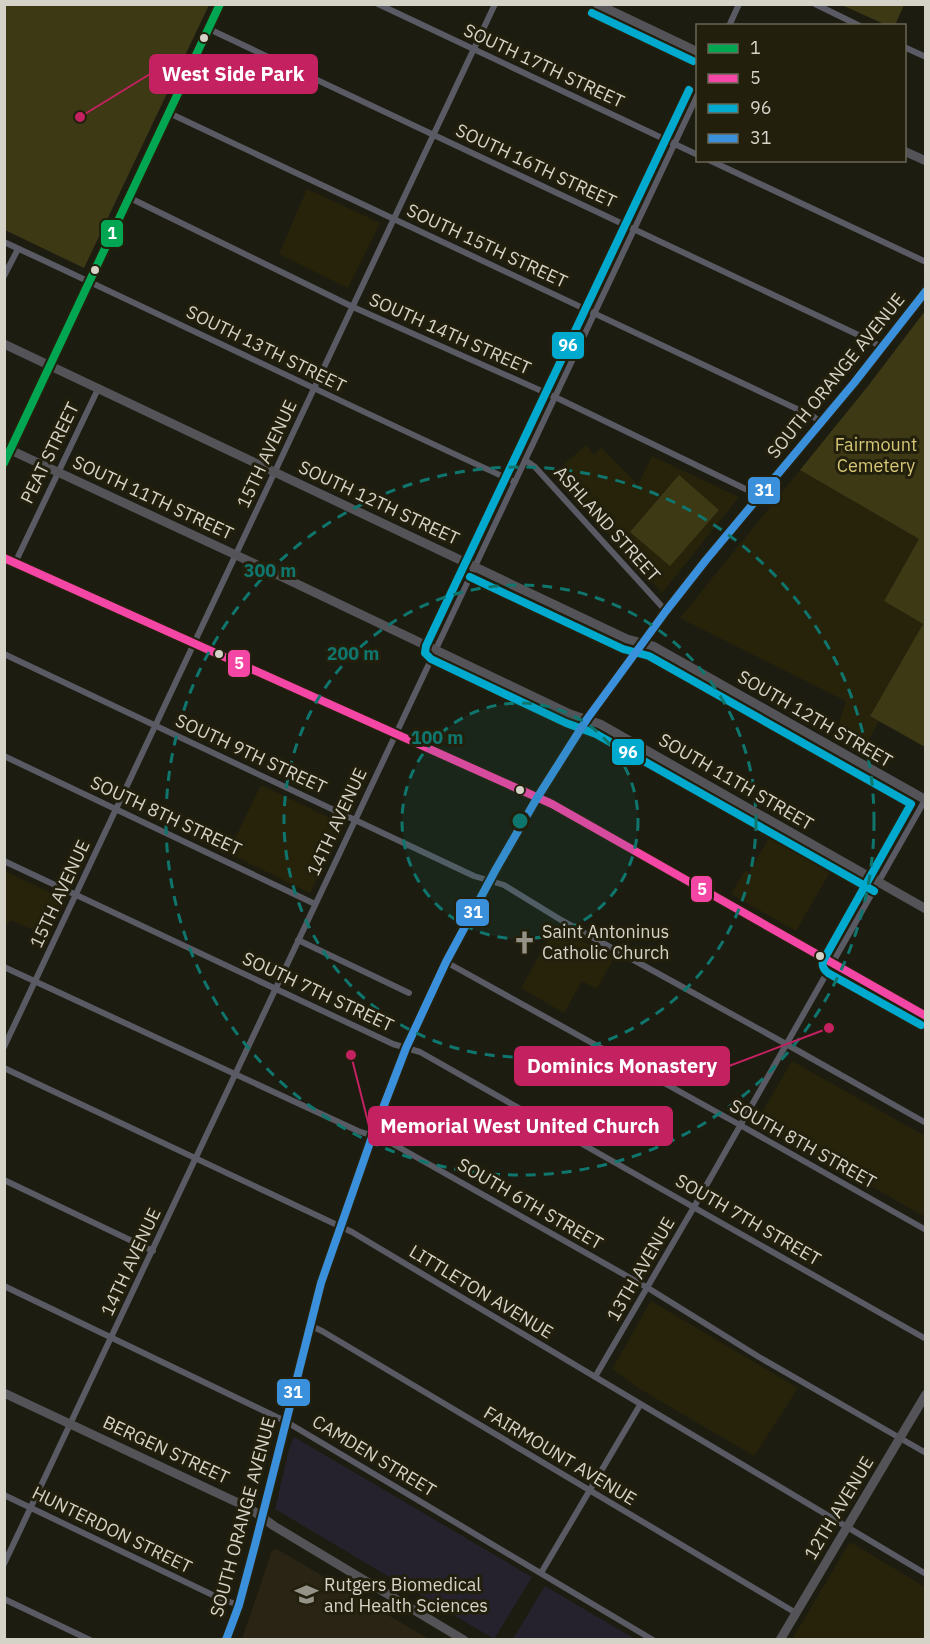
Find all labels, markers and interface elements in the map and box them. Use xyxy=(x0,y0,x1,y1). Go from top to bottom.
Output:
street label: SOUTH 17TH STREET xyxy=(460,18,628,113)
legend xyxy=(696,24,906,162)
unlabelled marker xyxy=(198,32,210,44)
text: 1 xyxy=(750,36,761,59)
callout: West Side Park xyxy=(150,55,317,93)
text: West Side Park xyxy=(162,60,305,87)
text: 5 xyxy=(750,66,761,89)
text: 96 xyxy=(750,96,772,119)
street label: SOUTH 16TH STREET xyxy=(452,118,620,213)
text: 31 xyxy=(750,126,772,149)
street label: SOUTH 15TH STREET xyxy=(403,198,571,293)
line badge: 1 xyxy=(100,219,124,248)
text: 1 xyxy=(107,223,117,243)
unlabelled marker xyxy=(89,264,101,276)
street label: SOUTH 14TH STREET xyxy=(366,287,535,380)
street label: SOUTH ORANGE AVENUE xyxy=(762,288,909,463)
street label: SOUTH 13TH STREET xyxy=(183,300,350,397)
line badge: 96 xyxy=(551,331,585,360)
text: 96 xyxy=(558,335,578,355)
street label: 15TH AVENUE xyxy=(231,396,302,511)
street label: PEAT STREET xyxy=(15,398,84,507)
park label: Fairmount Cemetery xyxy=(835,433,917,477)
street label: SOUTH 11TH STREET xyxy=(69,450,237,545)
street label: SOUTH 12TH STREET xyxy=(295,455,463,550)
street label: ASHLAND STREET xyxy=(549,461,665,586)
line badge: 31 xyxy=(747,476,781,505)
text: 31 xyxy=(754,480,774,500)
text: 300 m xyxy=(244,559,296,582)
text: 200 m xyxy=(327,642,379,665)
unlabelled marker xyxy=(213,648,225,660)
line badge: 5 xyxy=(227,649,251,678)
text: 5 xyxy=(234,653,244,673)
street label: SOUTH 12TH STREET xyxy=(734,665,897,772)
street label: SOUTH 9TH STREET xyxy=(172,708,330,799)
text: 100 m xyxy=(411,726,463,749)
street label: SOUTH 11TH STREET xyxy=(655,728,818,835)
line badge: 96 xyxy=(611,738,645,766)
text: 96 xyxy=(618,742,638,762)
street label: 14TH AVENUE xyxy=(301,764,372,879)
street label: SOUTH 8TH STREET xyxy=(87,770,245,861)
unlabelled marker xyxy=(514,784,526,796)
centre of rings xyxy=(510,811,530,831)
street label: 15TH AVENUE xyxy=(24,836,95,951)
line badge: 5 xyxy=(690,875,713,903)
text: 5 xyxy=(697,879,707,899)
line badge: 31 xyxy=(455,898,490,927)
text: 31 xyxy=(463,902,483,922)
place label: Saint Antoninus Catholic Church xyxy=(542,920,670,964)
church icon: Saint Antoninus Catholic Church xyxy=(511,929,537,955)
street label: SOUTH 7TH STREET xyxy=(239,946,397,1037)
unlabelled marker xyxy=(814,950,826,962)
callout: Dominics Monastery xyxy=(515,1047,729,1085)
text: Dominics Monastery xyxy=(527,1052,717,1079)
street label: SOUTH 8TH STREET xyxy=(726,1094,881,1193)
callout: Memorial West United Church xyxy=(369,1107,672,1145)
text: Memorial West United Church xyxy=(380,1112,660,1139)
street label: SOUTH 6TH STREET xyxy=(453,1153,607,1255)
street label: SOUTH 7TH STREET xyxy=(671,1169,825,1271)
street label: 14TH AVENUE xyxy=(95,1204,166,1319)
street label: 13TH AVENUE xyxy=(601,1213,680,1325)
street label: LITTLETON AVENUE xyxy=(405,1239,557,1344)
line badge: 31 xyxy=(276,1378,311,1407)
text: 31 xyxy=(283,1382,303,1402)
street label: FAIRMOUNT AVENUE xyxy=(480,1401,641,1510)
street label: BERGEN STREET xyxy=(99,1410,233,1489)
street label: CAMDEN STREET xyxy=(308,1410,440,1502)
street label: SOUTH ORANGE AVENUE xyxy=(205,1414,280,1619)
street label: 12TH AVENUE xyxy=(799,1452,878,1564)
street label: HUNTERDON STREET xyxy=(28,1481,196,1578)
place label: Rutgers Biomedical and Health Sciences xyxy=(324,1573,488,1617)
school or university icon: Rutgers Biomedical and Health Sciences xyxy=(293,1582,319,1608)

